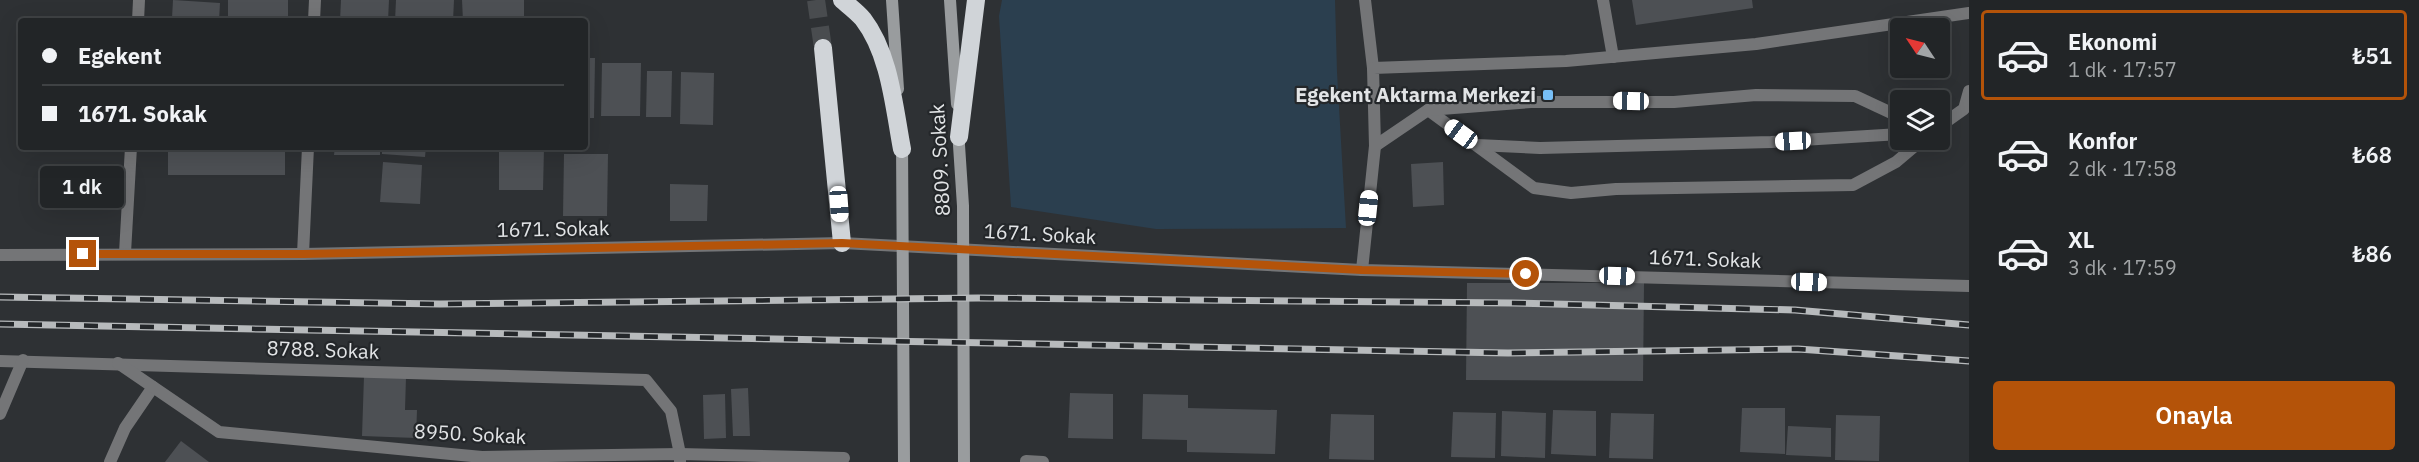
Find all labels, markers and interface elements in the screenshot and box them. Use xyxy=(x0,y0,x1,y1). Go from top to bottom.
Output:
north arrow xyxy=(1890,18,1950,78)
map controls xyxy=(1890,18,1950,150)
text: Ekonomi xyxy=(2068,27,2157,56)
icon: car xyxy=(1996,28,2050,82)
text: Egekent xyxy=(78,41,162,70)
text: ₺51 xyxy=(2352,41,2392,70)
text: 1 dk · 17:57 xyxy=(2068,56,2177,83)
place label: Egekent Aktarma Merkezi xyxy=(1295,81,1536,108)
marker: Egekent Aktarma Merkezi xyxy=(1541,88,1555,102)
button: layers xyxy=(1890,90,1950,150)
car xyxy=(1613,92,1649,110)
text: 1671. Sokak xyxy=(78,99,207,128)
street label: 8809. Sokak xyxy=(923,103,956,217)
car xyxy=(1441,116,1481,152)
text: Konfor xyxy=(2068,126,2137,155)
icon: car xyxy=(1996,127,2050,181)
car xyxy=(1775,131,1811,151)
text: ₺68 xyxy=(2352,140,2392,169)
text: 2 dk · 17:58 xyxy=(2068,155,2177,182)
callout: 1 dk xyxy=(41,167,125,209)
text: 1 dk xyxy=(62,173,102,200)
car xyxy=(829,185,849,223)
car xyxy=(1357,189,1379,227)
street label: 1671. Sokak xyxy=(496,214,610,243)
street label: 1671. Sokak xyxy=(983,217,1097,250)
text: XL xyxy=(2068,225,2094,254)
icon: car xyxy=(1996,226,2050,280)
text: ₺86 xyxy=(2352,239,2392,268)
route end xyxy=(69,240,96,267)
street label: 1671. Sokak xyxy=(1648,243,1762,274)
text: 3 dk · 17:59 xyxy=(2068,254,2177,281)
route start xyxy=(1512,260,1539,287)
car xyxy=(1599,266,1635,286)
car xyxy=(1791,272,1827,292)
street label: 8788. Sokak xyxy=(266,334,380,365)
button: Onayla xyxy=(1993,381,2395,450)
street label: 8950. Sokak xyxy=(413,417,527,450)

